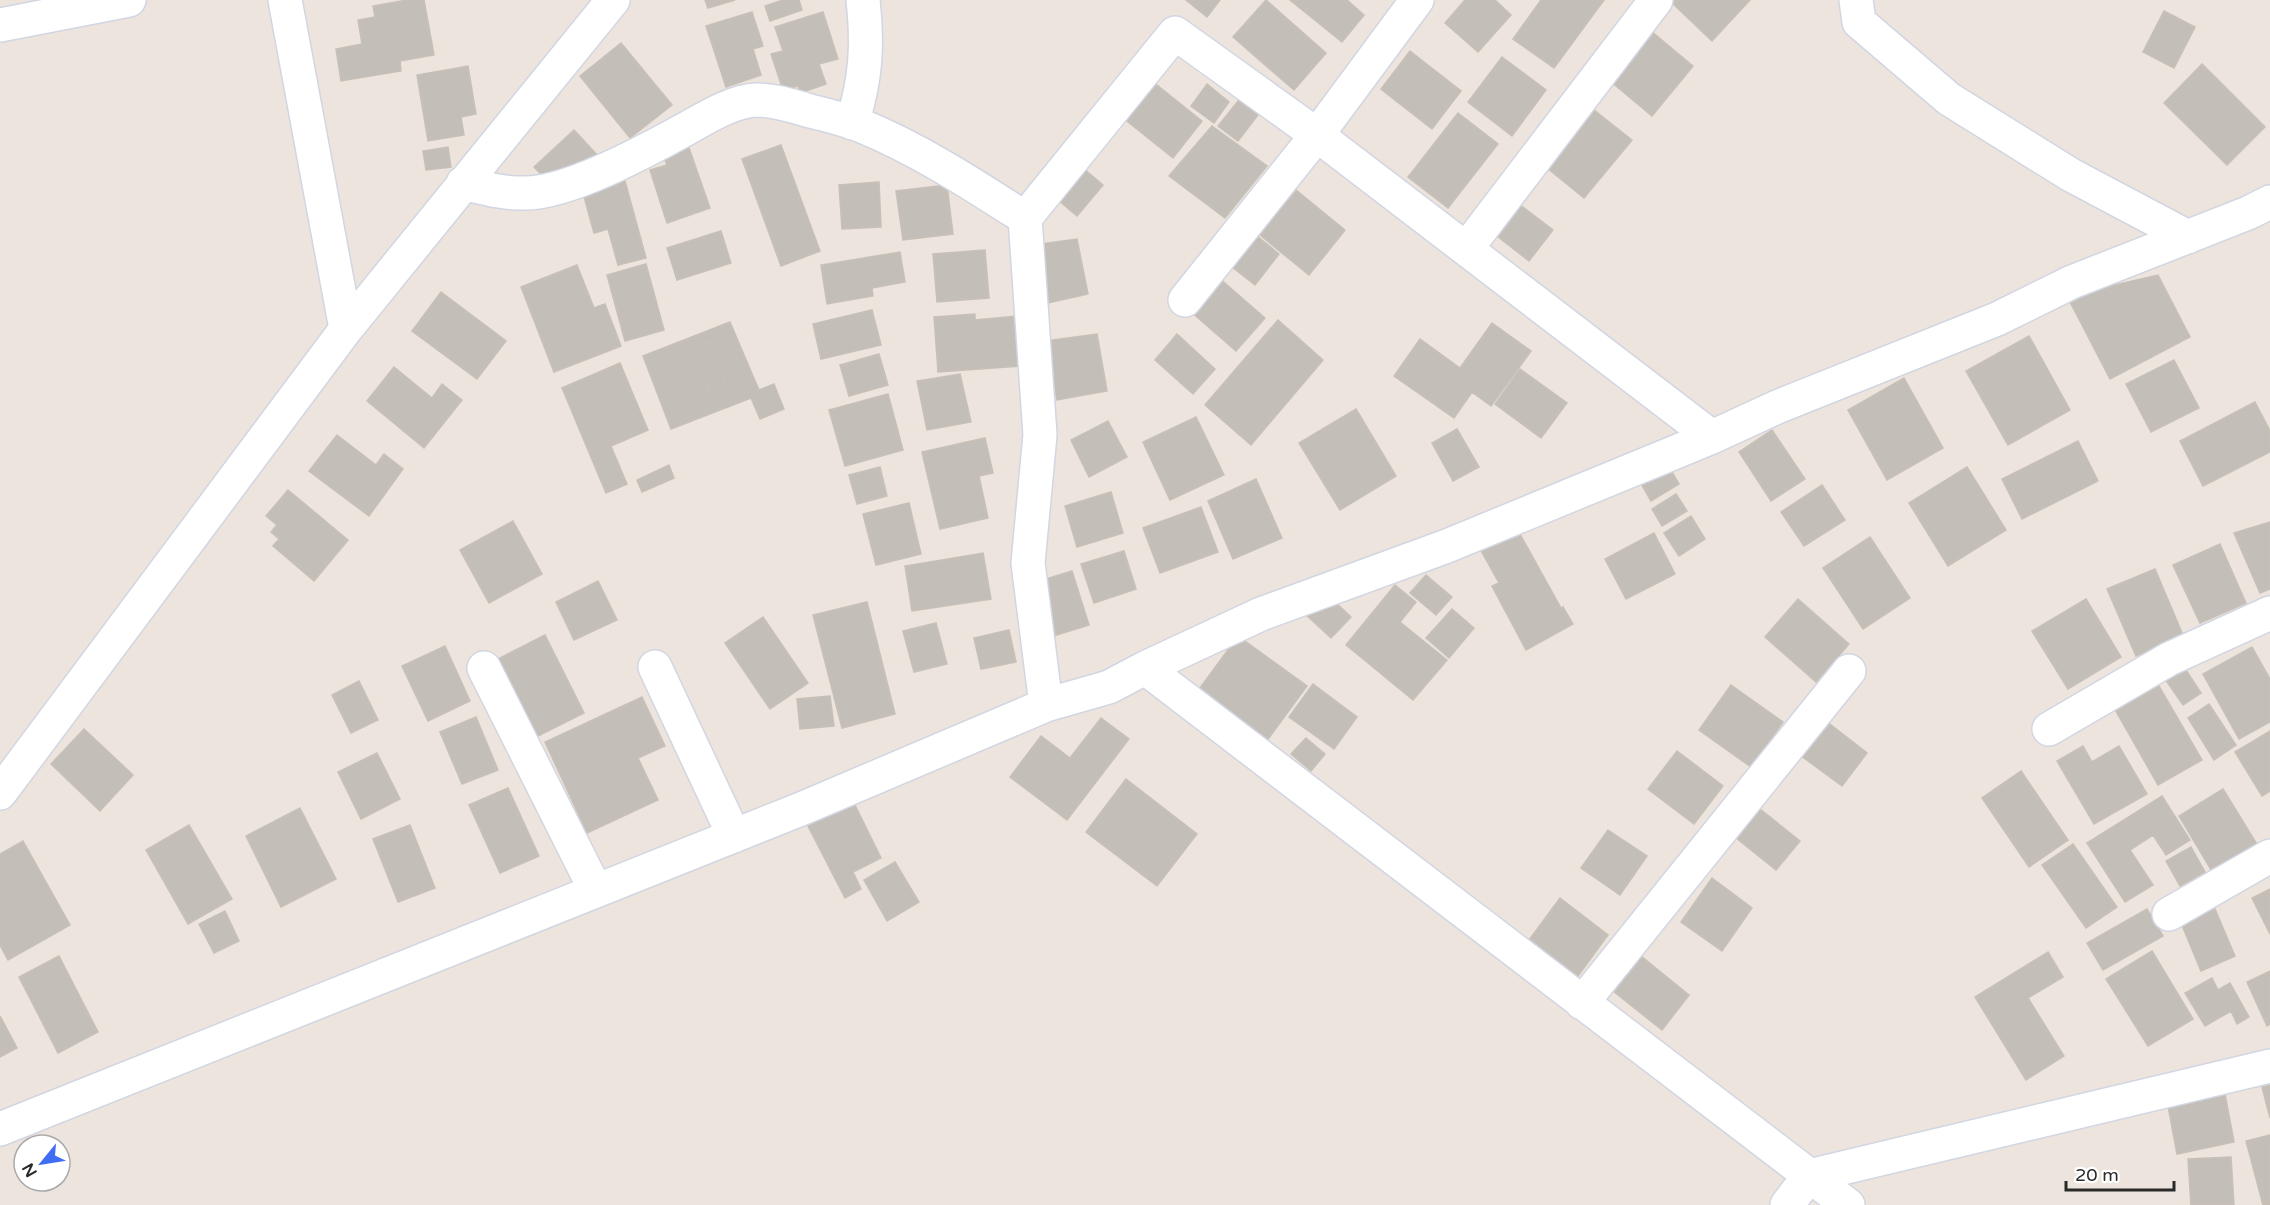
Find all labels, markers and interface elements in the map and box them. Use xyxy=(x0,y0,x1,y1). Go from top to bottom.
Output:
north arrow xyxy=(12,1133,72,1193)
scale bar xyxy=(2066,1154,2174,1192)
text: N xyxy=(18,1159,42,1181)
text: 20 m xyxy=(2075,1164,2119,1186)

